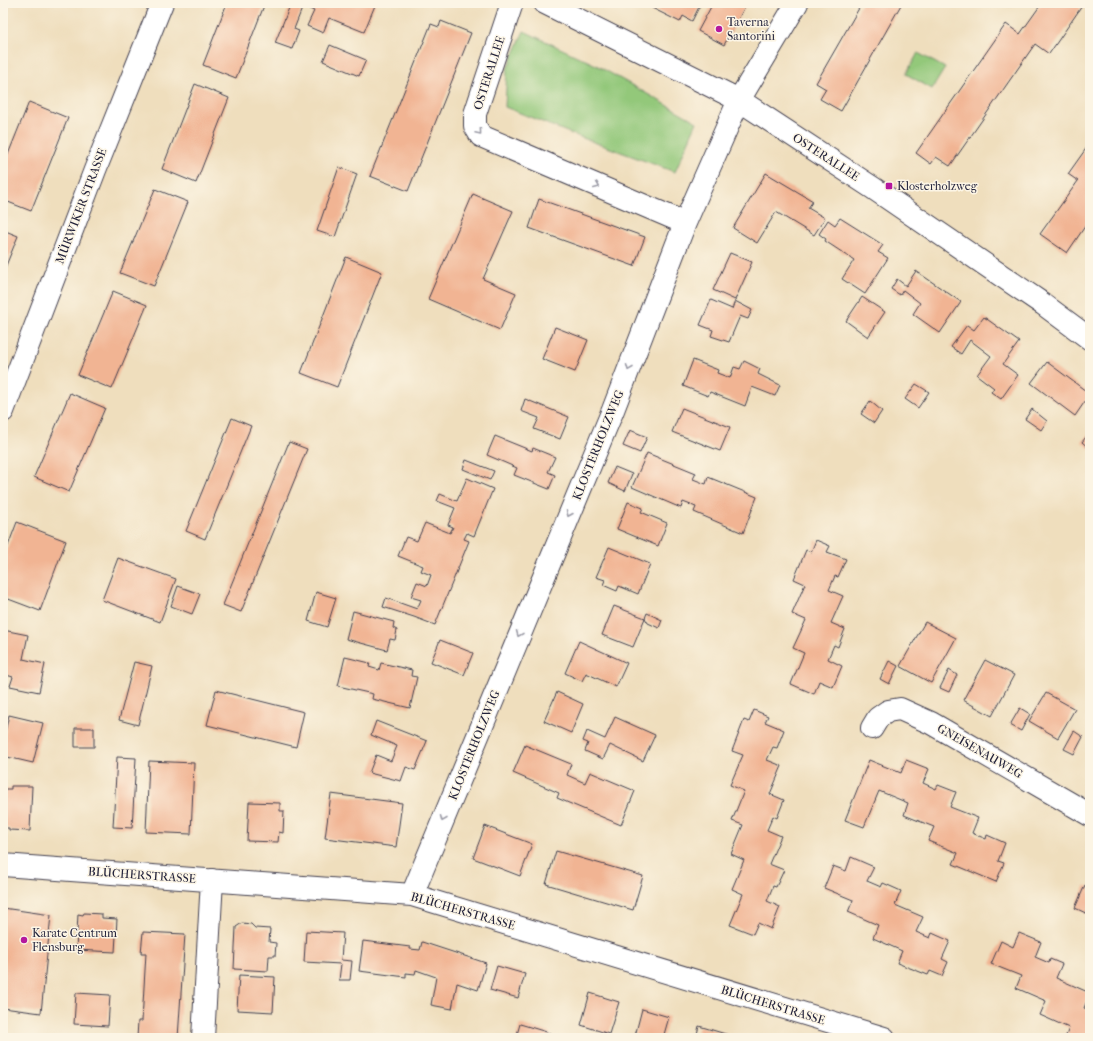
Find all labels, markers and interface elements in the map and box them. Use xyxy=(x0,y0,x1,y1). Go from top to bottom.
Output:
place label: Taverna Santorini xyxy=(727,15,776,43)
marker: Taverna Santorini xyxy=(714,24,724,34)
street label: OSTERALLEE xyxy=(470,34,508,112)
one-way arrow xyxy=(475,127,482,135)
street label: OSTERALLEE xyxy=(790,130,862,184)
street label: MÜRWIKER STRASSE xyxy=(52,146,109,266)
place label: Klosterholzweg xyxy=(897,179,978,193)
one-way arrow xyxy=(593,181,600,189)
marker: Klosterholzweg xyxy=(884,181,894,191)
one-way arrow xyxy=(626,364,634,371)
street label: KLOSTERHOLZWEG xyxy=(570,387,627,502)
one-way arrow xyxy=(566,510,574,517)
one-way arrow xyxy=(516,630,524,637)
street label: KLOSTERHOLZWEG xyxy=(446,687,503,802)
street label: GNEISENAUWEG xyxy=(935,721,1026,781)
one-way arrow xyxy=(440,815,448,822)
street label: BLÜCHERSTRASSE xyxy=(88,863,196,886)
street label: BLÜCHERSTRASSE xyxy=(409,888,517,933)
place label: Karate Centrum Flensburg xyxy=(32,926,117,954)
marker: Karate Centrum Flensburg xyxy=(19,935,29,945)
street label: BLÜCHERSTRASSE xyxy=(719,982,827,1027)

